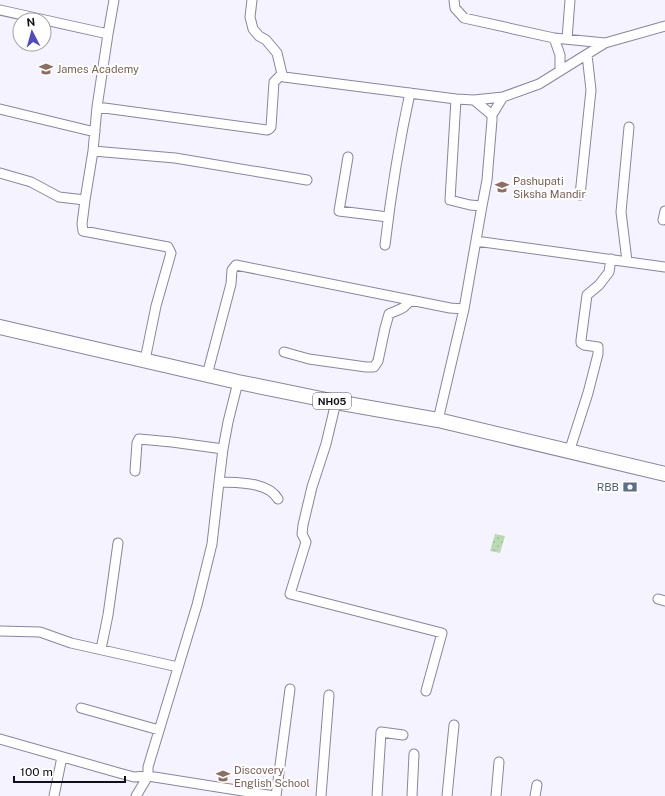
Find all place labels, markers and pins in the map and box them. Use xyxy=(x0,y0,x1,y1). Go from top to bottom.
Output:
school or university icon: James Academy xyxy=(38,61,54,77)
place label: James Academy xyxy=(57,63,139,75)
place label: Pashupati Siksha Mandir xyxy=(513,175,586,200)
school or university icon: Pashupati Siksha Mandir xyxy=(494,179,510,195)
bank icon: RBB xyxy=(622,479,638,495)
place label: RBB xyxy=(597,481,619,493)
place label: Discovery English School xyxy=(234,764,310,789)
school or university icon: Discovery English School xyxy=(215,768,231,784)

